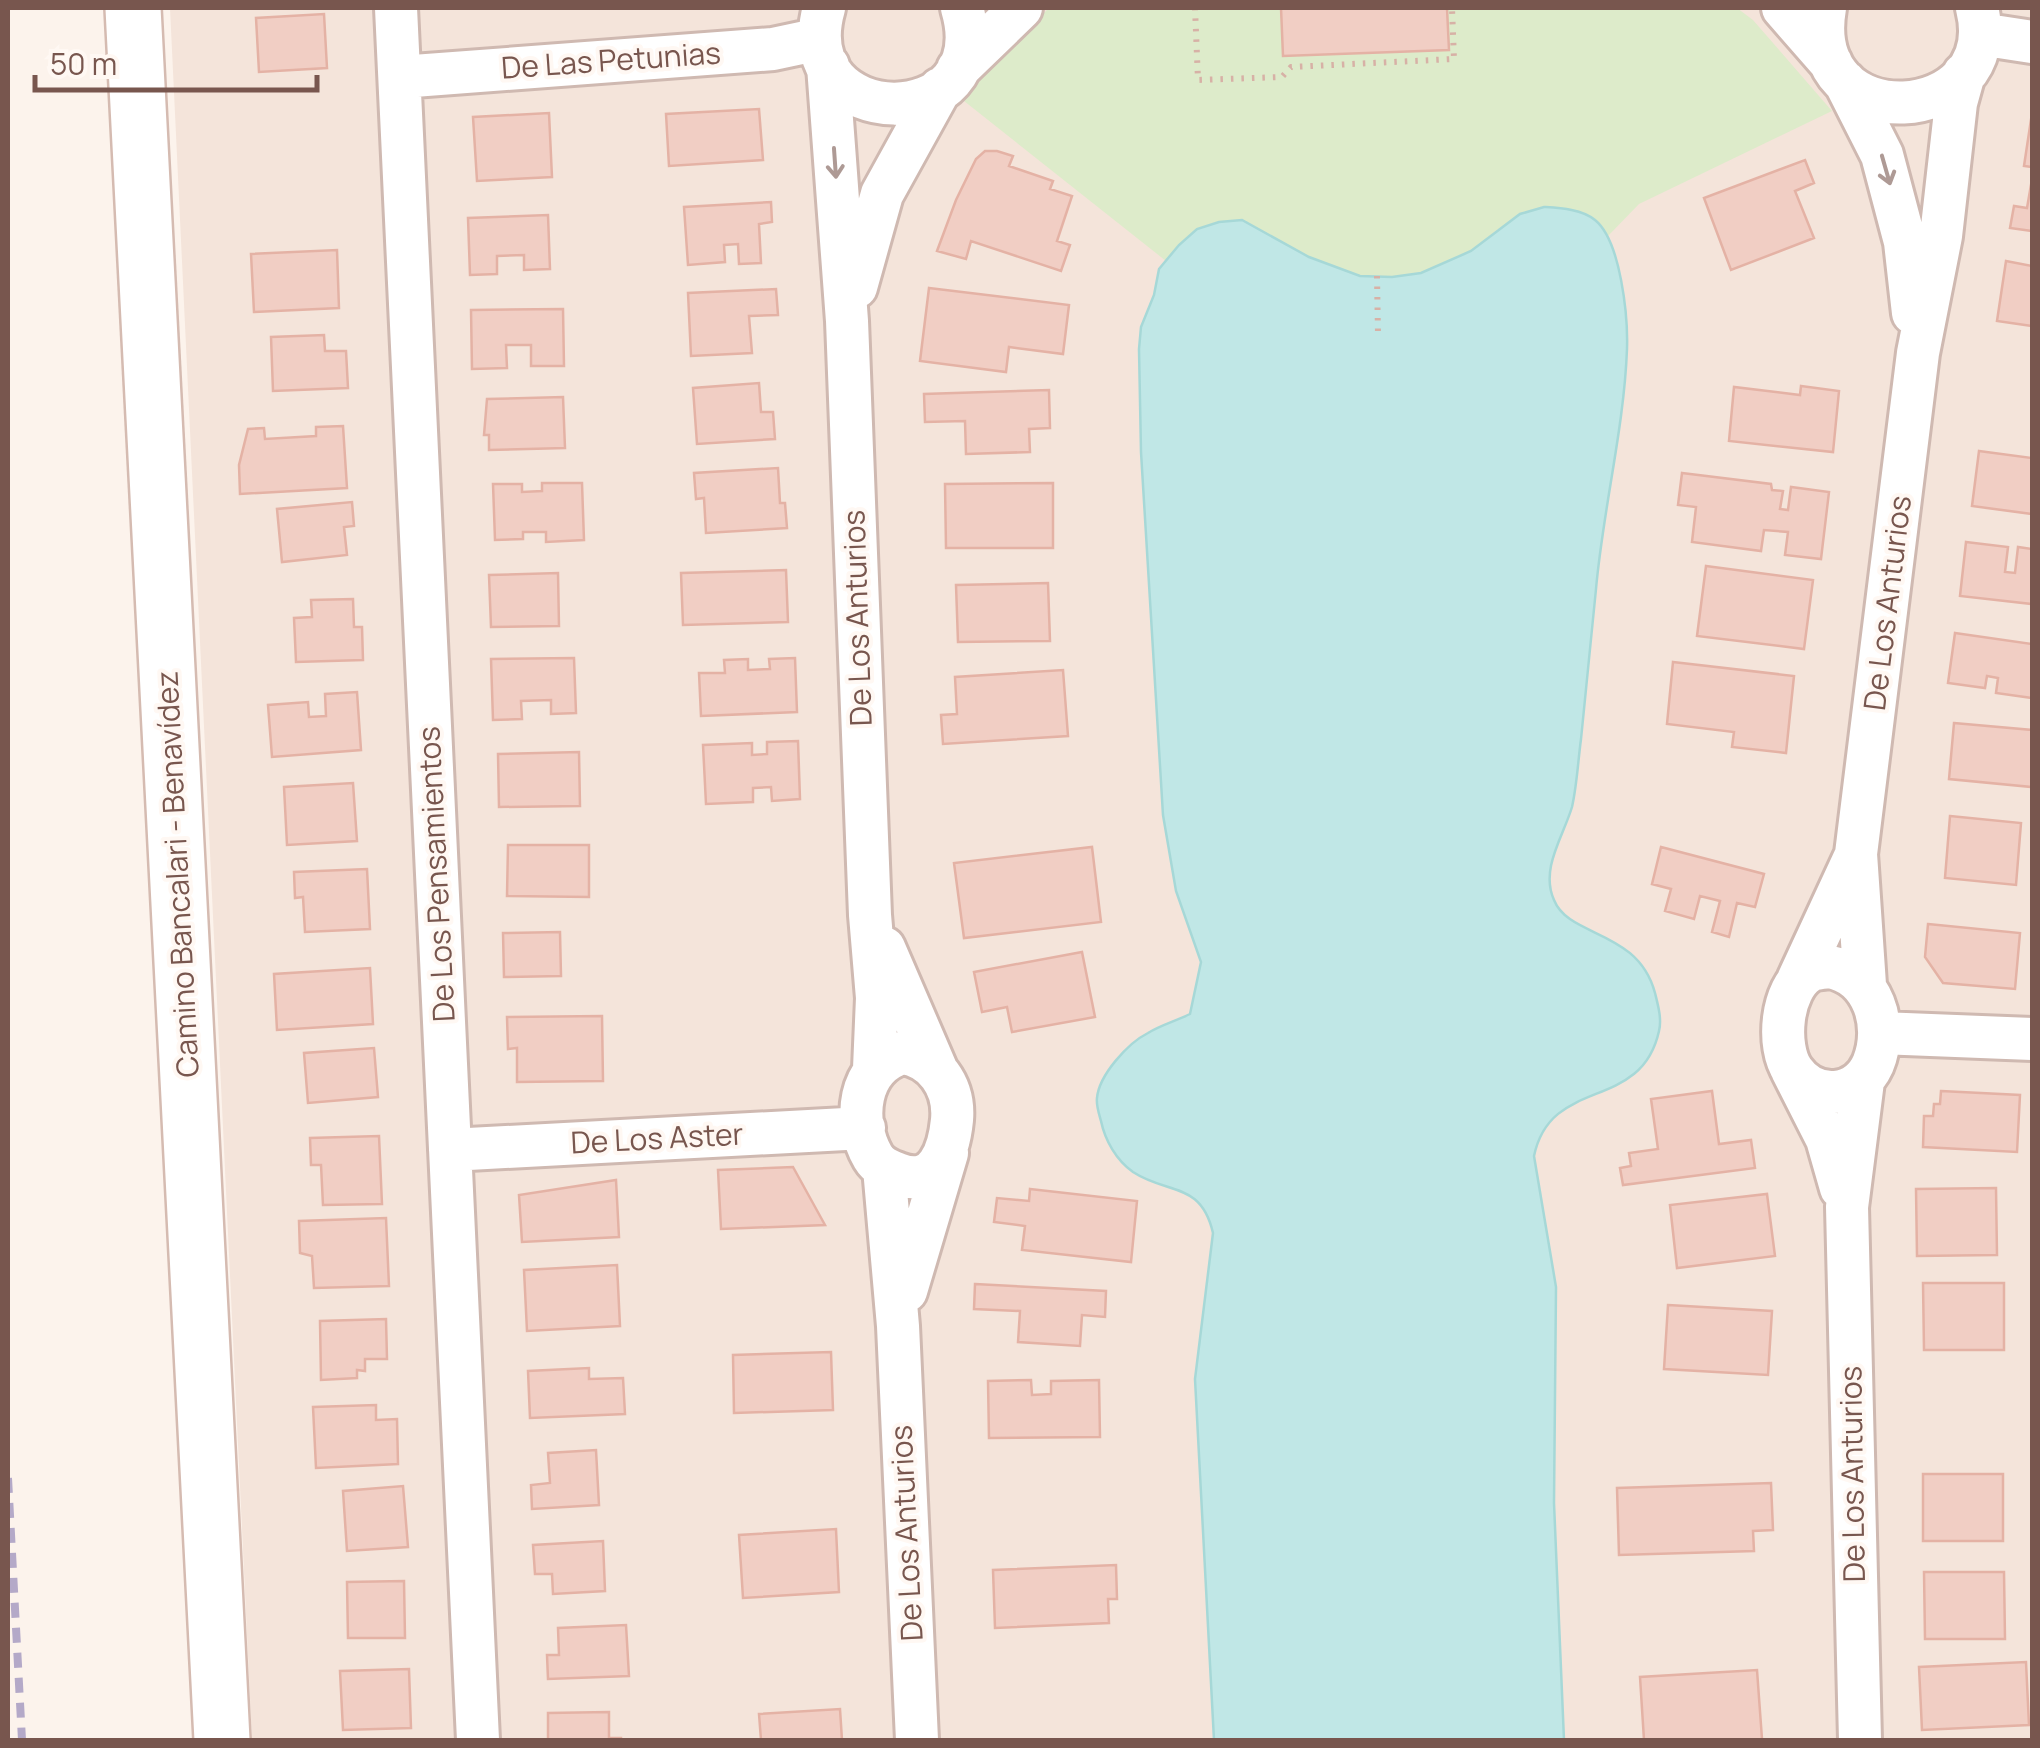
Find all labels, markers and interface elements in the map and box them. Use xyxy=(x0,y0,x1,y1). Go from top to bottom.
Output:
scale bar xyxy=(35,30,318,92)
street label: De Las Petunias xyxy=(500,31,722,88)
text: 50 m xyxy=(50,43,117,84)
one-way arrow xyxy=(826,146,845,178)
one-way arrow xyxy=(1877,154,1896,185)
street label: De Los Anturios xyxy=(1853,493,1920,713)
street label: De Los Anturios xyxy=(832,509,881,727)
street label: Camino Bancalari - Benavídez xyxy=(145,670,208,1078)
street label: De Los Pensamientos xyxy=(407,725,464,1023)
street label: De Los Aster xyxy=(570,1112,744,1162)
street label: De Los Anturios xyxy=(1829,1366,1874,1582)
street label: De Los Anturios xyxy=(879,1424,932,1642)

